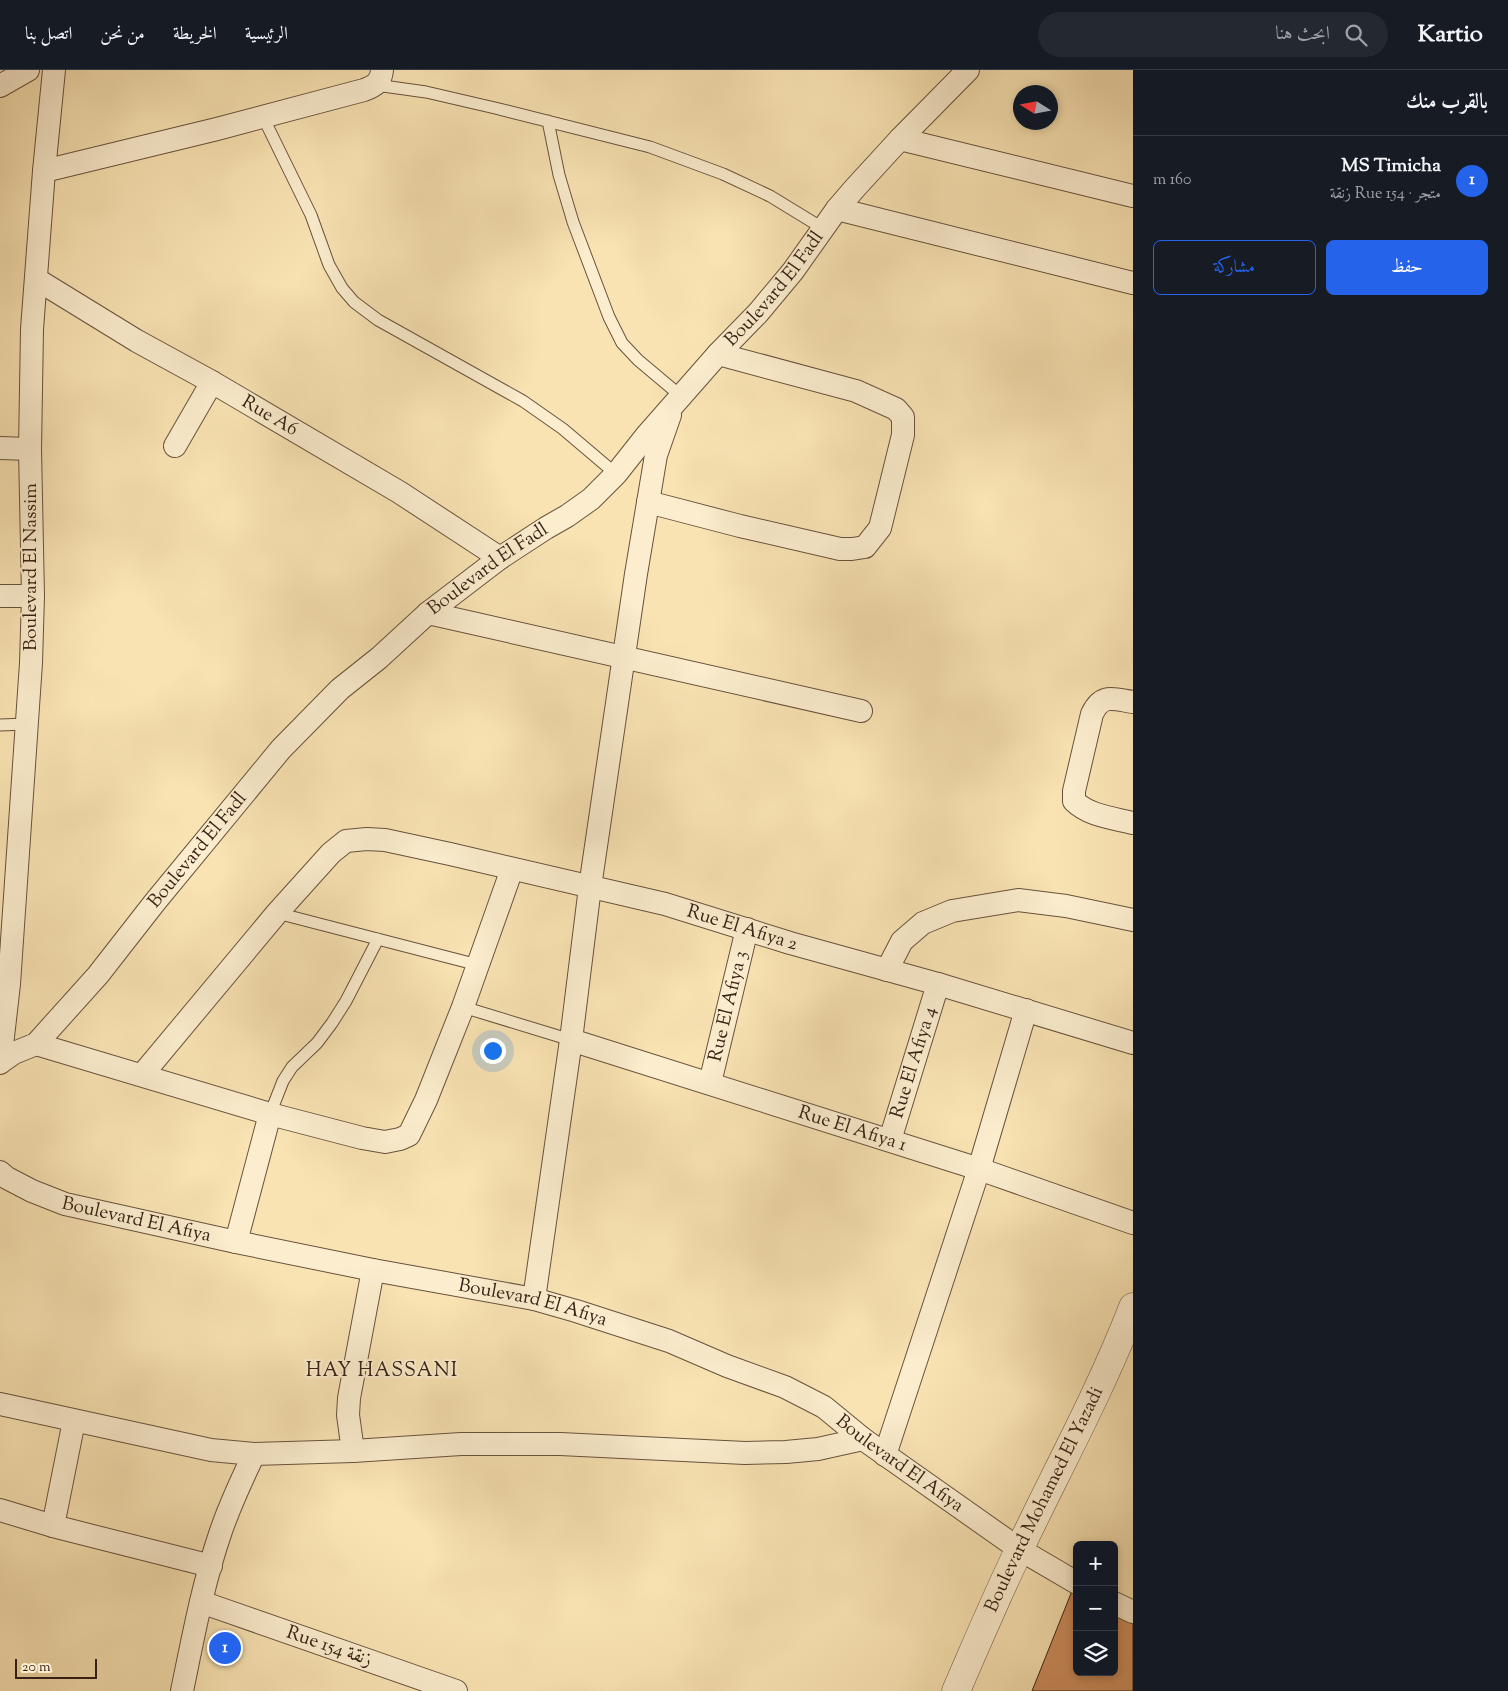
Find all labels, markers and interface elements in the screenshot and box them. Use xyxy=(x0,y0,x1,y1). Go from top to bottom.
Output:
search box xyxy=(1038,12,1388,57)
text: Kartio xyxy=(1418,18,1483,52)
text: ابحث هنا xyxy=(1275,21,1330,48)
icon: search xyxy=(1342,21,1370,49)
text: اتصل بنا xyxy=(25,22,72,48)
text: من نحن xyxy=(100,22,145,48)
text: الخريطة xyxy=(173,22,217,48)
text: الرئيسية xyxy=(245,22,288,48)
north arrow xyxy=(1013,85,1058,130)
text: بالقرب منك xyxy=(1406,88,1488,118)
text: MS Timicha xyxy=(1341,153,1441,180)
text: 160 m xyxy=(1153,169,1192,192)
text: 1 xyxy=(1469,169,1475,192)
text: متجر · Rue 154 زنقة xyxy=(1330,183,1441,206)
street label: Boulevard El Fadl xyxy=(719,226,831,353)
button: مشاركة xyxy=(1153,240,1316,295)
button: حفظ xyxy=(1326,240,1488,295)
street label: Rue A6 xyxy=(236,389,303,443)
street label: Boulevard El Nassim xyxy=(18,483,45,651)
street label: Boulevard El Fadl xyxy=(422,516,554,622)
street label: Boulevard El Fadl xyxy=(142,786,254,914)
street label: Rue El Afiya 2 xyxy=(683,898,801,958)
street label: Rue El Afiya 3 xyxy=(702,948,755,1065)
street label: Rue El Afiya 4 xyxy=(884,1003,944,1122)
your location xyxy=(480,1038,506,1064)
street label: Rue El Afiya 1 xyxy=(795,1099,910,1159)
street label: Boulevard El Afiya xyxy=(59,1190,214,1250)
street label: Boulevard El Afiya xyxy=(456,1272,611,1334)
district label: HAY HASSANI xyxy=(306,1357,458,1386)
street label: Boulevard Mohamed El Yazadi xyxy=(978,1382,1110,1617)
street label: Boulevard El Afiya xyxy=(830,1408,969,1519)
map controls xyxy=(1073,1541,1118,1676)
button: + xyxy=(1073,1541,1118,1586)
button: − xyxy=(1073,1586,1118,1631)
street label: Rue 154 زنقة xyxy=(282,1620,376,1674)
pin: 1 xyxy=(209,1629,241,1667)
button: layers xyxy=(1073,1631,1118,1676)
scale bar xyxy=(15,1656,98,1679)
text: 20 m xyxy=(22,1658,51,1678)

